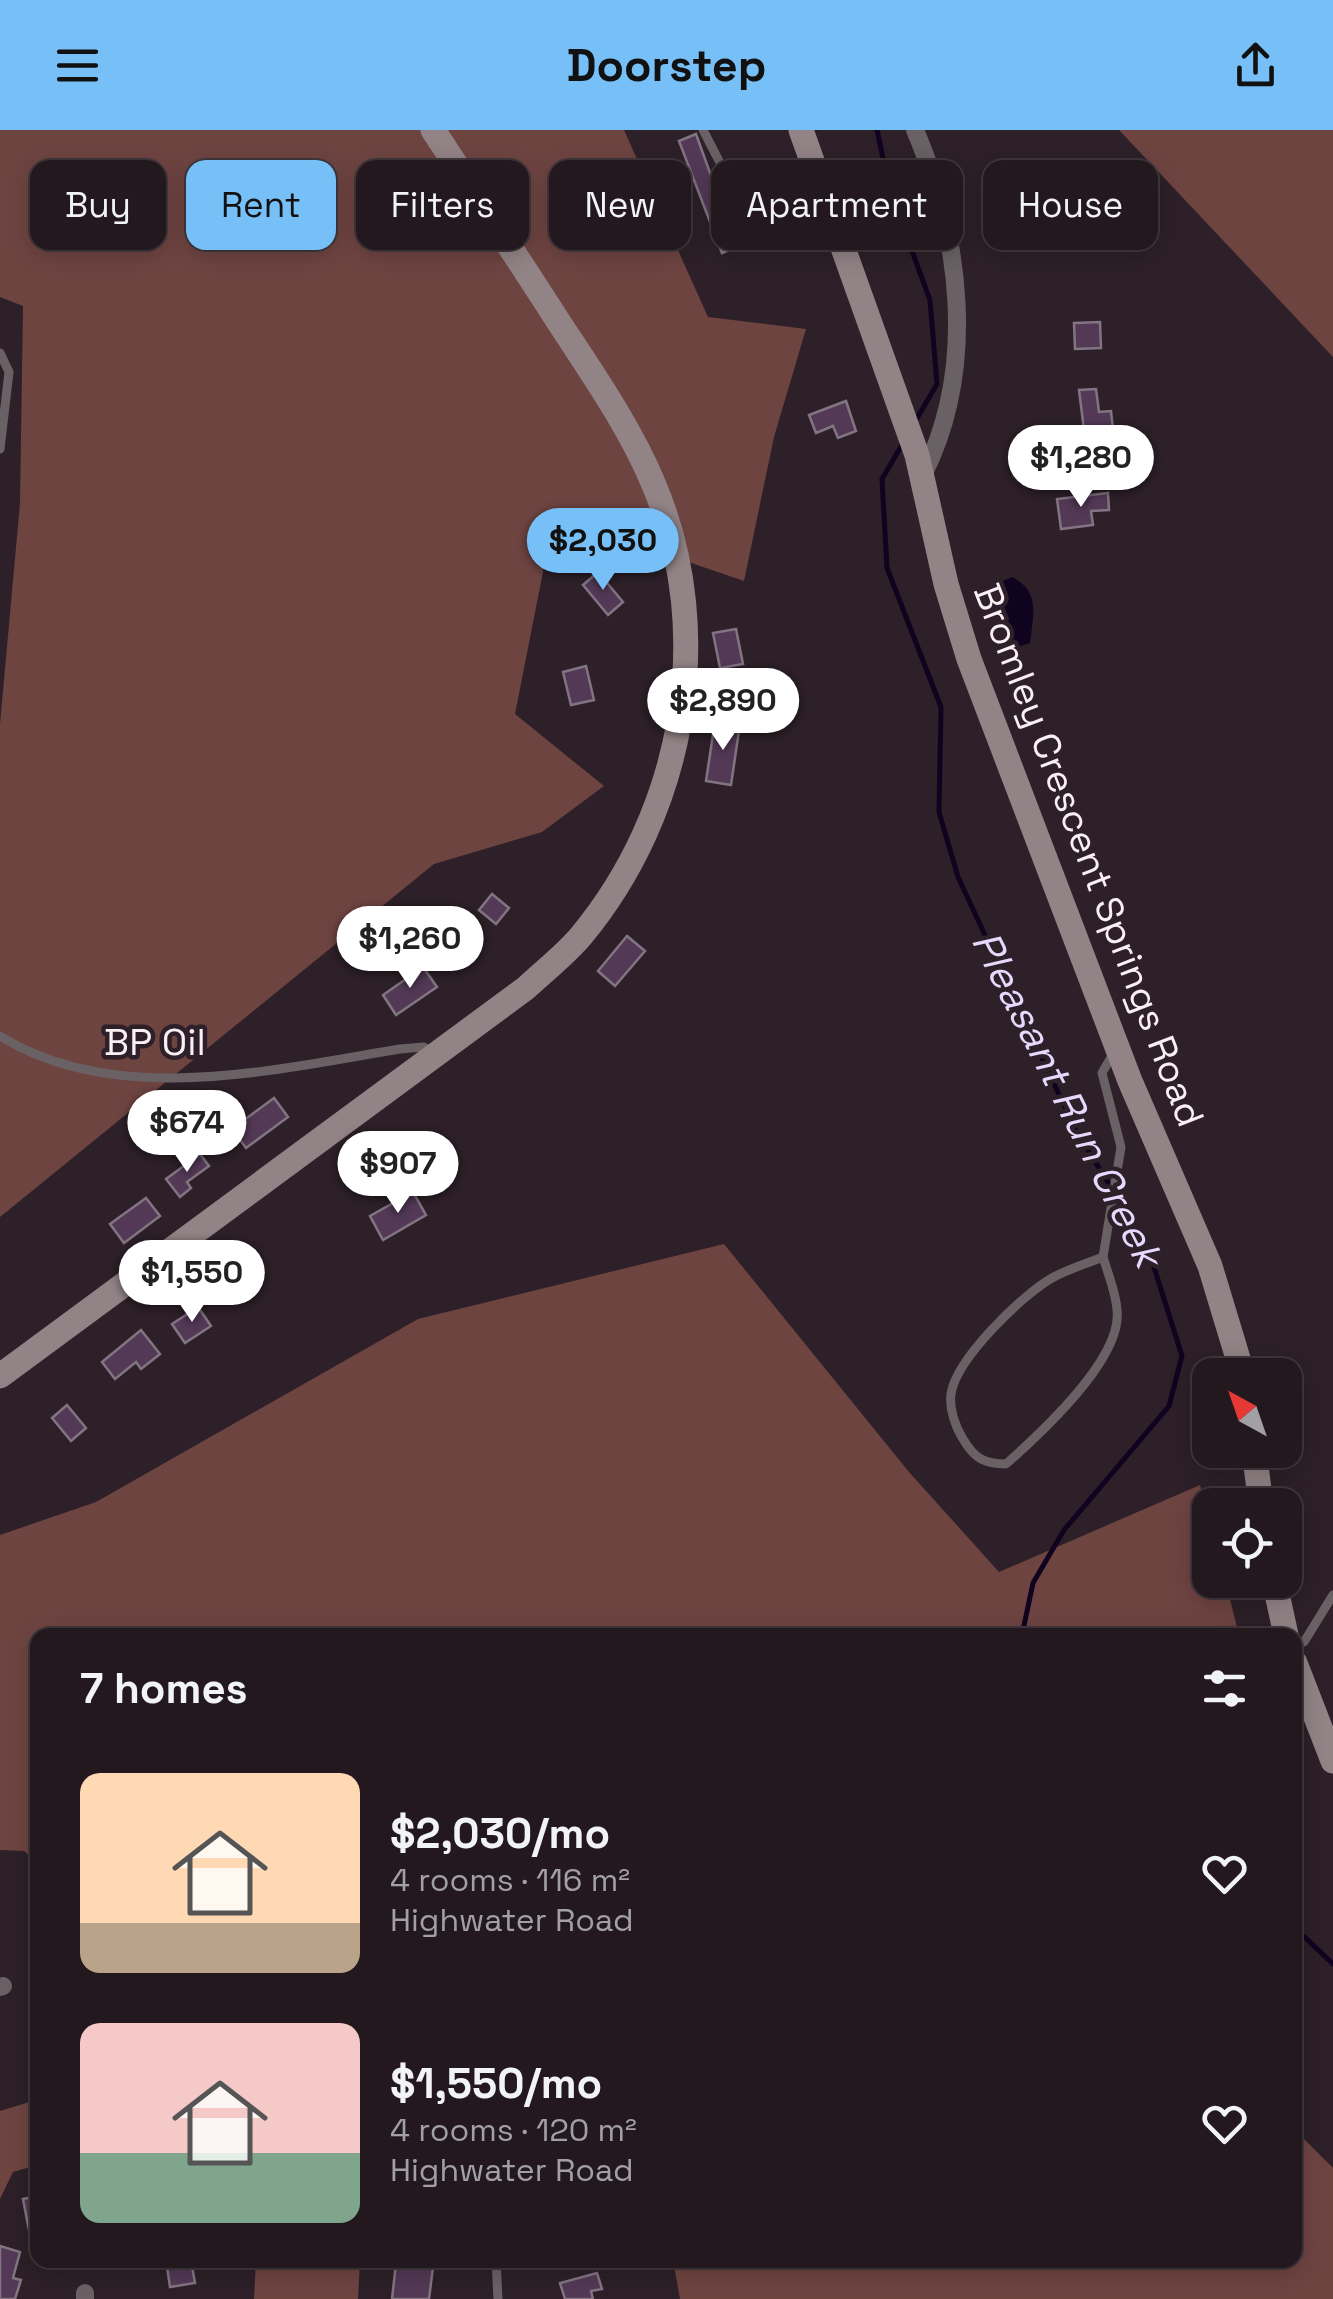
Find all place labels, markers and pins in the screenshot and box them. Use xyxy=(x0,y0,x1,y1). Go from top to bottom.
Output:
pin: $1,280 xyxy=(1000,425,1162,510)
pin: $2,030 xyxy=(522,508,684,593)
pin: $2,890 xyxy=(642,668,804,753)
pin: $1,260 xyxy=(329,906,491,991)
pin: $674 xyxy=(128,1090,246,1175)
pin: $907 xyxy=(339,1131,457,1216)
pin: $1,550 xyxy=(111,1240,273,1325)

